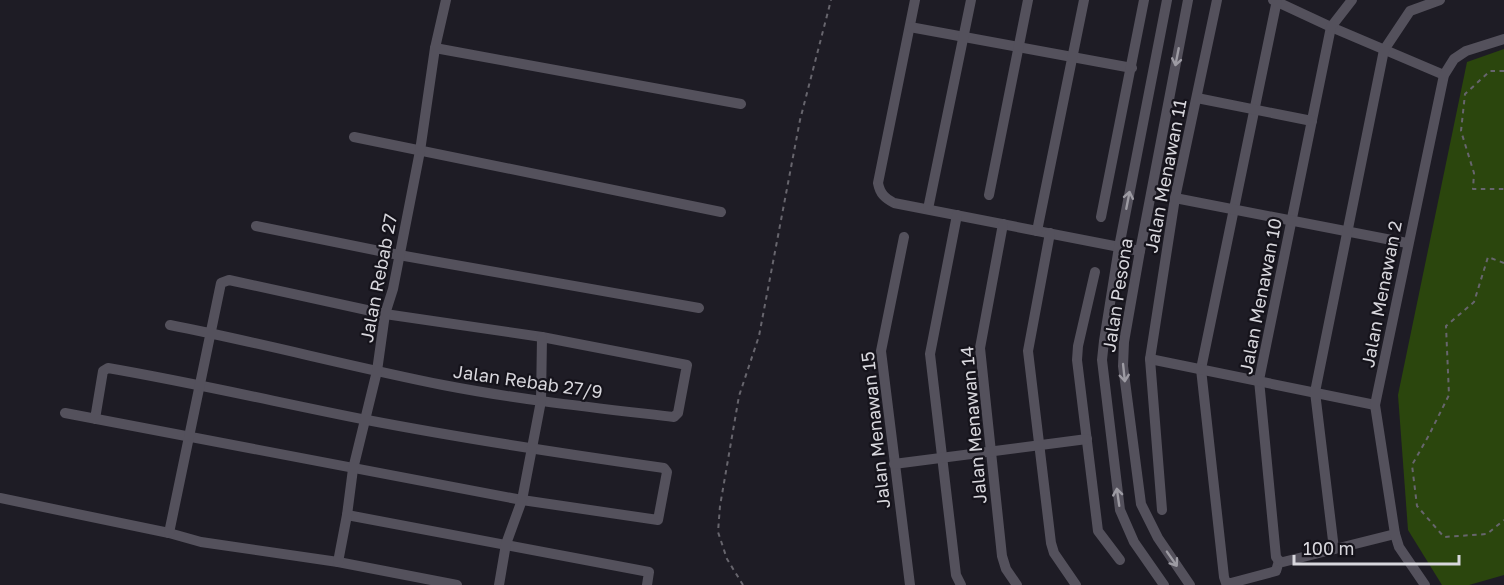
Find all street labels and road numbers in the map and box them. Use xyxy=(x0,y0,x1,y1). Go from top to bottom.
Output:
street label: Jalan Menawan 11 xyxy=(1139,97,1191,255)
street label: Jalan Rebab 27 xyxy=(355,212,401,344)
street label: Jalan Menawan 10 xyxy=(1234,216,1286,376)
street label: Jalan Menawan 2 xyxy=(1356,219,1406,369)
street label: Jalan Pesona xyxy=(1097,236,1137,354)
street label: Jalan Menawan 14 xyxy=(955,345,991,505)
street label: Jalan Menawan 15 xyxy=(856,350,894,510)
street label: Jalan Rebab 27/9 xyxy=(452,360,604,402)

